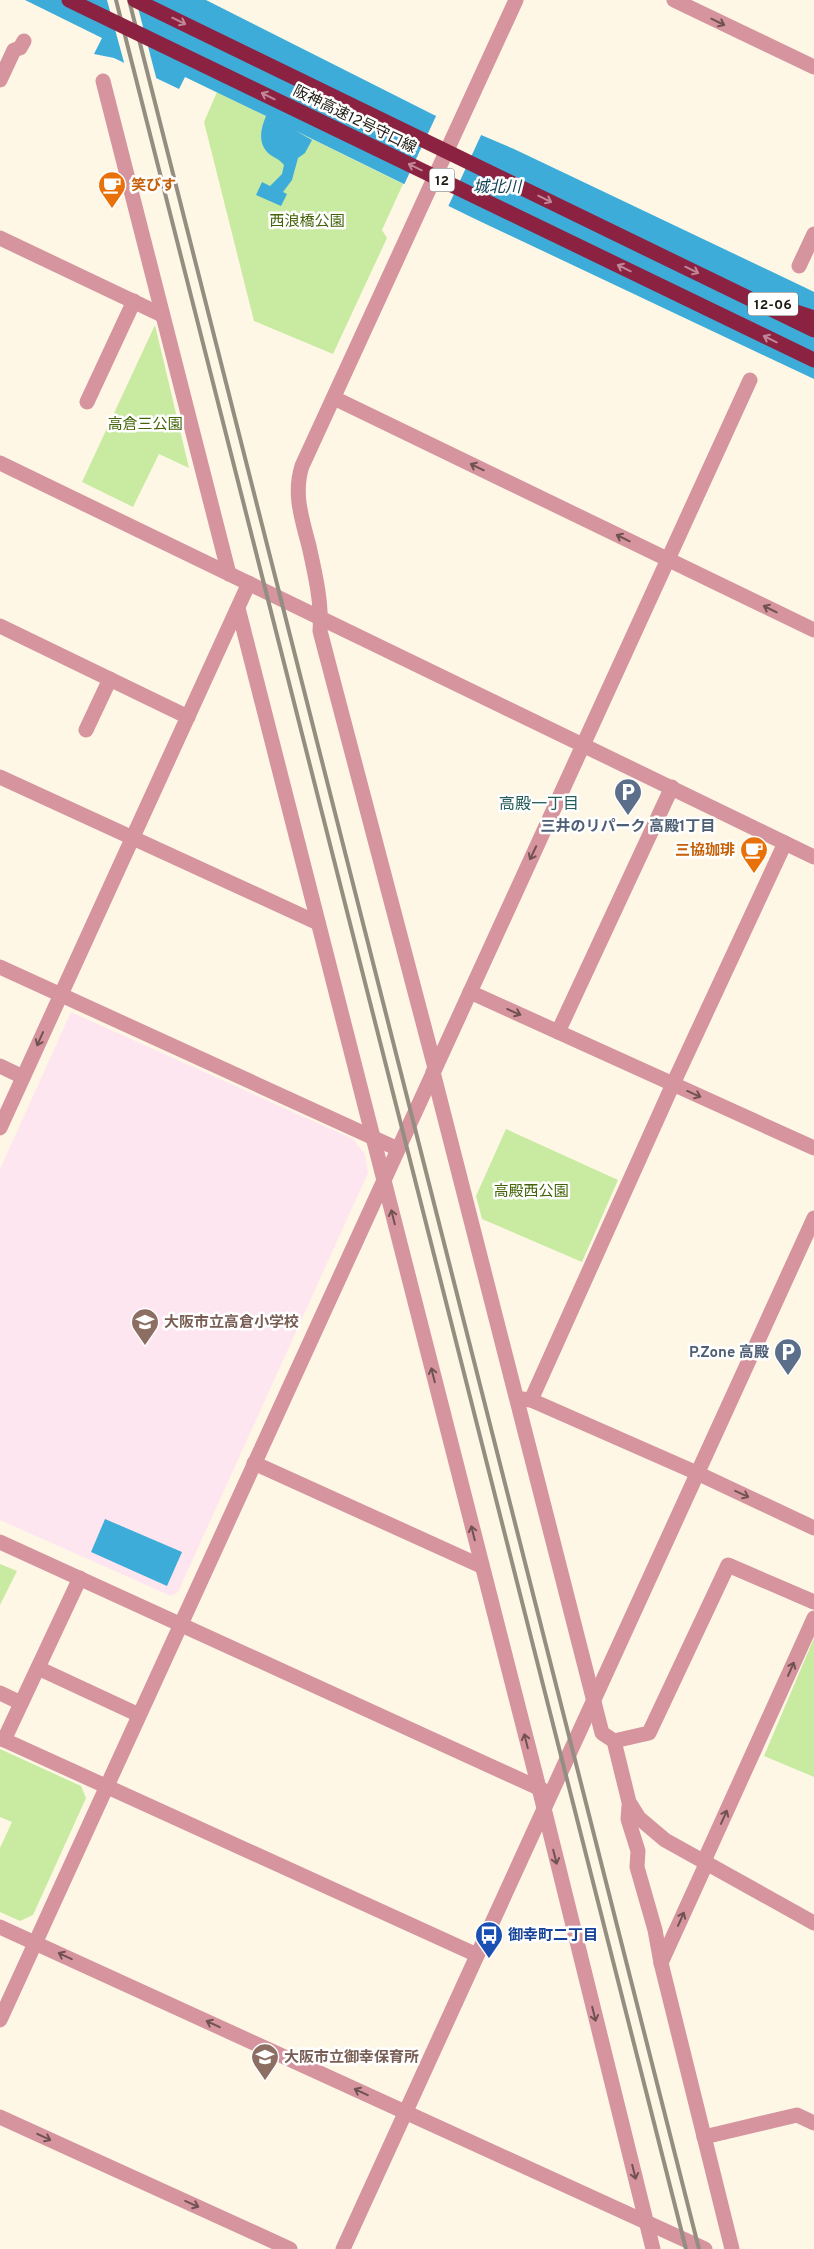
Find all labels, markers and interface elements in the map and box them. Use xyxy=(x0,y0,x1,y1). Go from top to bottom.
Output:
one-way arrow xyxy=(171,17,186,26)
one-way arrow xyxy=(710,18,725,27)
street label: 阪神高速12号守口線 xyxy=(290,82,419,158)
one-way arrow xyxy=(261,91,276,100)
one-way arrow xyxy=(407,162,422,172)
road number: 12 xyxy=(430,168,454,192)
cafe icon: 笑びす xyxy=(97,170,127,209)
place label: 笑びす xyxy=(131,177,176,196)
water label: 城北川 xyxy=(473,178,523,198)
one-way arrow xyxy=(538,194,553,204)
park label: 西浪橋公園 xyxy=(269,213,345,232)
one-way arrow xyxy=(617,263,632,272)
one-way arrow xyxy=(684,265,699,275)
road number: 12-06 xyxy=(748,292,798,316)
one-way arrow xyxy=(763,334,778,343)
park label: 高倉三公園 xyxy=(107,416,183,435)
one-way arrow xyxy=(470,462,485,472)
one-way arrow xyxy=(616,533,631,542)
one-way arrow xyxy=(763,604,778,613)
parking icon: 三井のリパーク 高殿1丁目 xyxy=(613,777,643,816)
district label: 高殿一丁目 xyxy=(499,795,579,815)
place label: 三井のリパーク 高殿1丁目 xyxy=(541,817,715,837)
cafe icon: 三協珈琲 xyxy=(739,835,769,874)
place label: 三協珈琲 xyxy=(675,842,735,861)
one-way arrow xyxy=(528,845,538,860)
one-way arrow xyxy=(506,1008,521,1017)
one-way arrow xyxy=(35,1031,45,1046)
one-way arrow xyxy=(686,1089,701,1099)
park label: 高殿西公園 xyxy=(493,1183,569,1202)
one-way arrow xyxy=(388,1210,397,1226)
school or university icon: 大阪市立高倉小学校 xyxy=(130,1307,160,1346)
place label: 大阪市立高倉小学校 xyxy=(164,1314,299,1333)
parking icon: P.Zone 高殿 xyxy=(773,1337,803,1376)
place label: P.Zone 高殿 xyxy=(689,1344,769,1363)
one-way arrow xyxy=(428,1367,437,1383)
one-way arrow xyxy=(734,1489,749,1499)
one-way arrow xyxy=(468,1525,477,1541)
one-way arrow xyxy=(787,1661,797,1676)
one-way arrow xyxy=(521,1733,531,1749)
one-way arrow xyxy=(720,1810,730,1825)
one-way arrow xyxy=(551,1848,560,1864)
one-way arrow xyxy=(677,1912,687,1927)
bus stop icon: 御幸町二丁目 xyxy=(474,1920,504,1959)
place label: 御幸町二丁目 xyxy=(508,1927,598,1946)
one-way arrow xyxy=(58,1951,73,1961)
one-way arrow xyxy=(590,2006,600,2022)
one-way arrow xyxy=(206,2019,221,2028)
school or university icon: 大阪市立御幸保育所 xyxy=(250,2042,280,2081)
place label: 大阪市立御幸保育所 xyxy=(284,2049,419,2068)
one-way arrow xyxy=(354,2086,369,2096)
one-way arrow xyxy=(36,2133,51,2142)
one-way arrow xyxy=(629,2164,639,2180)
one-way arrow xyxy=(184,2200,199,2210)

